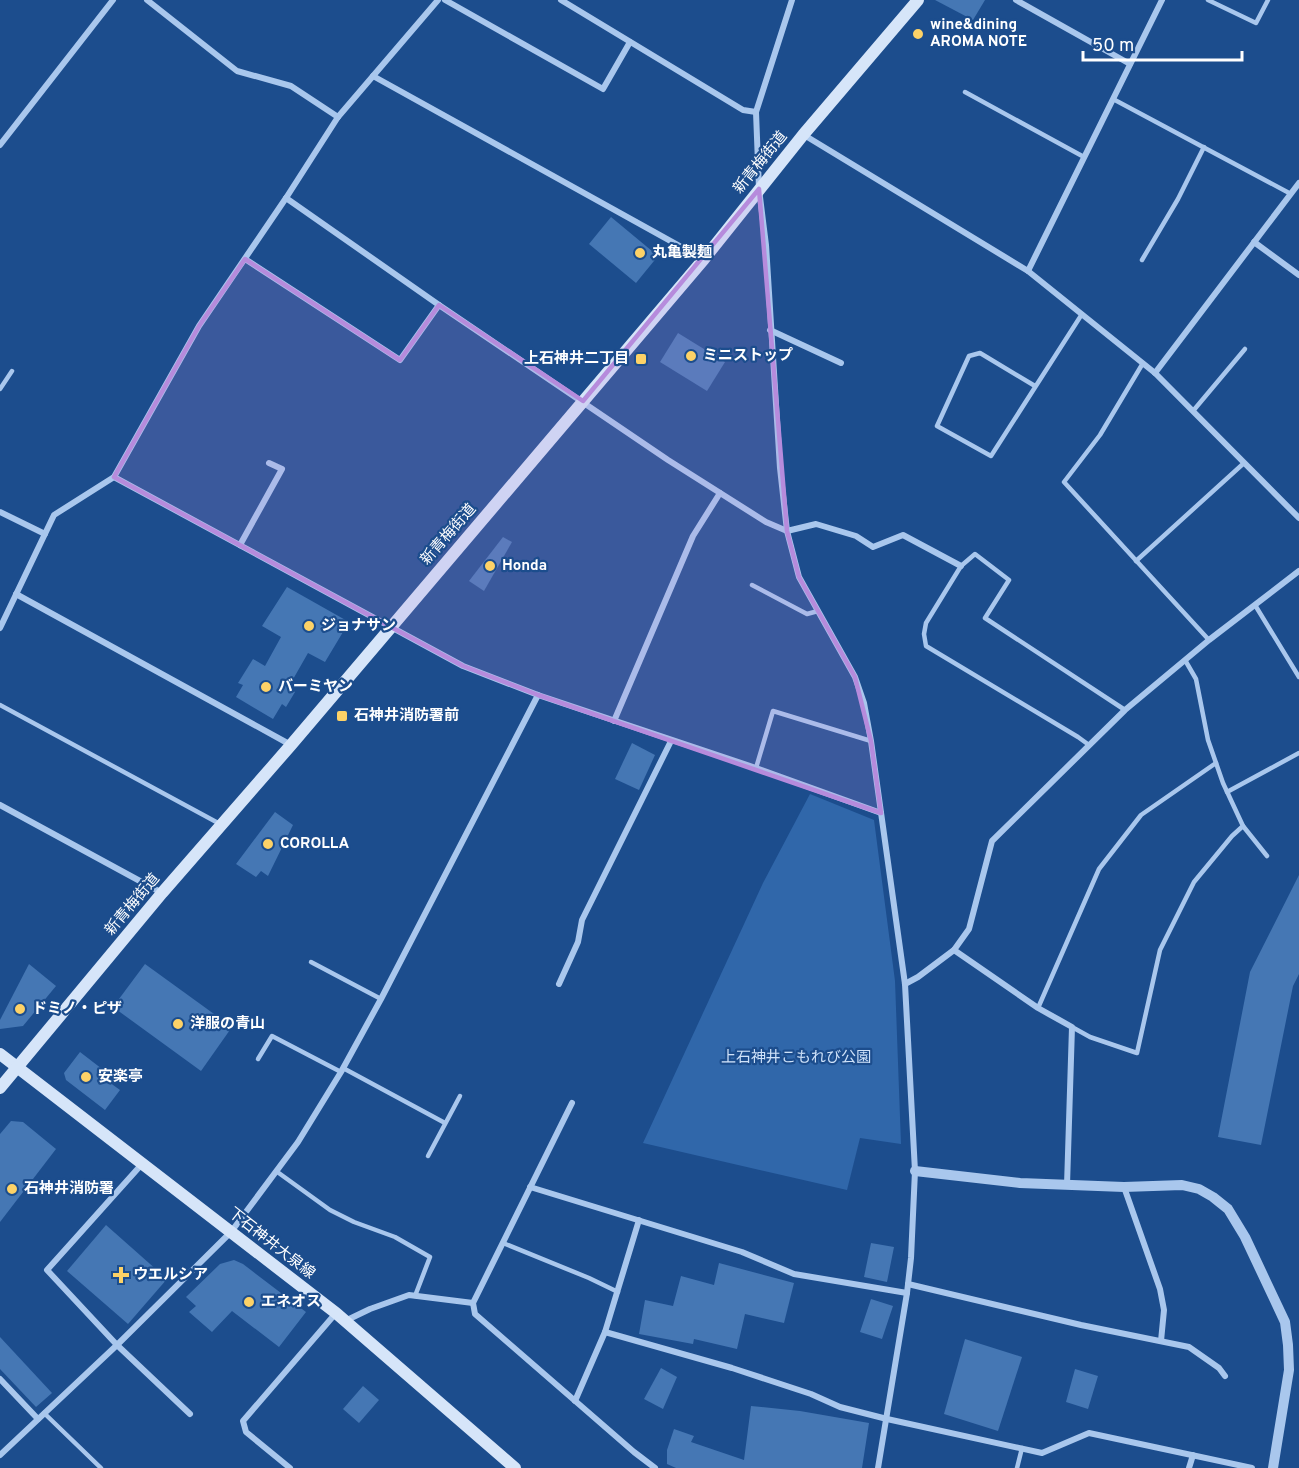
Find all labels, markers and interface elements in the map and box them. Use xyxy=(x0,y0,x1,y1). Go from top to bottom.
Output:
place label: wine&dining AROMA NOTE xyxy=(930,16,1027,52)
scale bar xyxy=(1083,24,1242,62)
marker: wine&dining AROMA NOTE xyxy=(911,27,925,41)
text: 50 m xyxy=(1092,35,1134,58)
street label: 新青梅街道 xyxy=(729,127,792,198)
place label: 丸亀製麺 xyxy=(652,243,712,263)
marker: 丸亀製麺 xyxy=(633,246,647,260)
place label: ミニストップ xyxy=(703,347,793,366)
place label: 上石神井二丁目 xyxy=(524,349,629,369)
marker: ミニストップ xyxy=(684,349,698,363)
marker: 上石神井二丁目 xyxy=(634,352,648,366)
street label: 新青梅街道 xyxy=(416,500,481,570)
place label: Honda xyxy=(502,557,547,576)
marker: Honda xyxy=(483,559,497,573)
place label: ジョナサン xyxy=(321,617,396,636)
marker: ジョナサン xyxy=(302,619,316,633)
place label: バーミヤン xyxy=(278,678,353,697)
marker: バーミヤン xyxy=(259,680,273,694)
place label: 石神井消防署前 xyxy=(354,706,459,726)
marker: 石神井消防署前 xyxy=(335,709,349,723)
place label: COROLLA xyxy=(280,835,349,854)
marker: COROLLA xyxy=(261,837,275,851)
street label: 新青梅街道 xyxy=(101,870,164,940)
place label: ドミノ・ピザ xyxy=(32,1000,122,1019)
marker: ドミノ・ピザ xyxy=(13,1002,27,1016)
place label: 洋服の青山 xyxy=(190,1015,265,1034)
marker: 洋服の青山 xyxy=(171,1017,185,1031)
park label: 上石神井こもれび公園 xyxy=(721,1048,871,1068)
place label: 安楽亭 xyxy=(98,1068,143,1087)
marker: 安楽亭 xyxy=(79,1070,93,1084)
place label: 石神井消防署 xyxy=(24,1179,114,1199)
marker: 石神井消防署 xyxy=(5,1182,19,1196)
street label: 下石神井大泉線 xyxy=(224,1203,319,1284)
place label: ウエルシア xyxy=(133,1266,208,1285)
marker: ウエルシア xyxy=(114,1268,128,1282)
place label: エネオス xyxy=(261,1293,321,1312)
marker: エネオス xyxy=(242,1295,256,1309)

